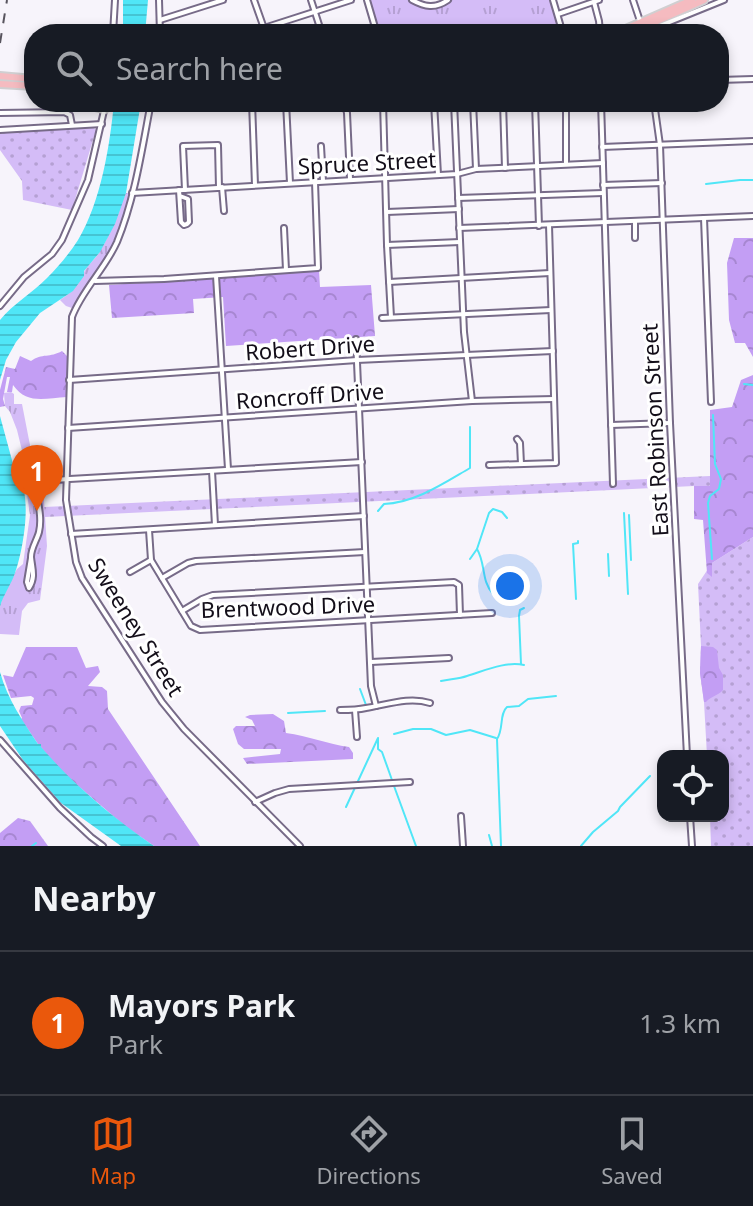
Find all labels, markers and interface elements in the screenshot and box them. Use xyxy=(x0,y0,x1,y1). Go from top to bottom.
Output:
search box xyxy=(24,24,729,112)
icon: search xyxy=(52,46,96,90)
text: Search here xyxy=(116,48,283,89)
street label: Spruce Street xyxy=(297,143,437,181)
street label: East Robinson Street xyxy=(633,323,675,537)
street label: Robert Drive xyxy=(244,328,376,367)
street label: Roncroff Drive xyxy=(235,375,385,415)
pin: 1 xyxy=(11,445,63,511)
street label: Sweeney Street xyxy=(82,551,191,702)
your location xyxy=(490,566,530,606)
street label: Brentwood Drive xyxy=(200,588,376,624)
map controls xyxy=(657,750,729,822)
button: locate xyxy=(657,750,729,822)
text: Nearby xyxy=(32,875,156,921)
text: Mayors Park xyxy=(108,985,295,1026)
text: 1 xyxy=(51,1005,65,1041)
text: 1.3 km xyxy=(639,1005,721,1041)
text: Park xyxy=(108,1026,163,1062)
tab: Map xyxy=(90,1112,136,1190)
tab: Directions xyxy=(316,1112,421,1190)
tab: Saved xyxy=(601,1112,663,1190)

